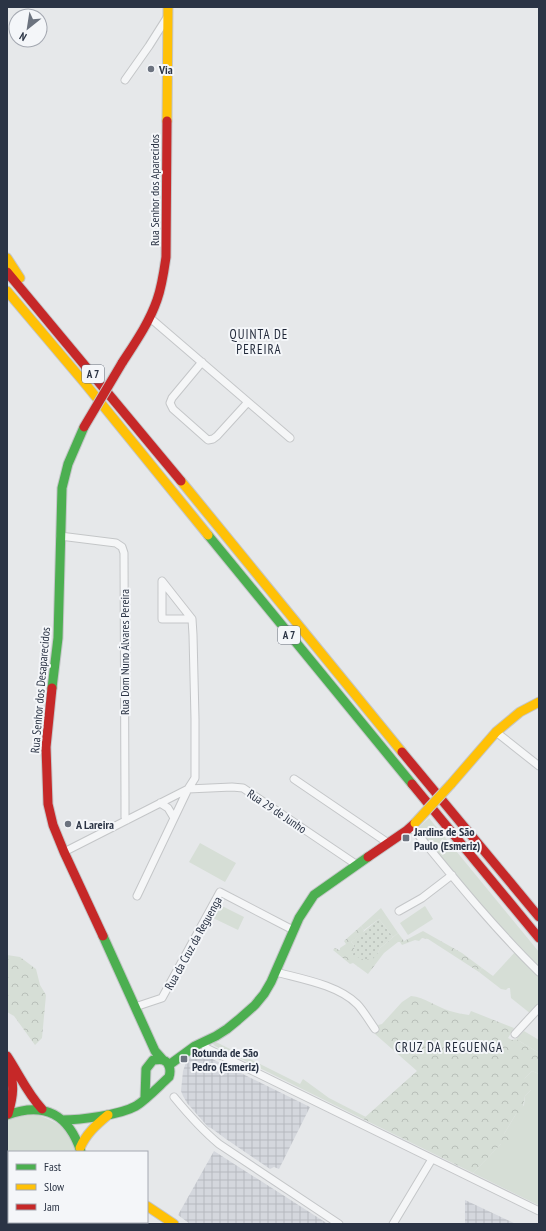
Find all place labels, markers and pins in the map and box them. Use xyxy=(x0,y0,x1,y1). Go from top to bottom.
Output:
place label: Via xyxy=(158,62,173,77)
marker: Via xyxy=(146,64,156,74)
place label: A Lareira xyxy=(75,817,114,832)
marker: A Lareira xyxy=(63,819,73,829)
place label: Jardins de São Paulo (Esmeriz) xyxy=(413,824,480,853)
marker: Jardins de São Paulo (Esmeriz) xyxy=(401,833,411,843)
place label: Rotunda de São Pedro (Esmeriz) xyxy=(192,1045,259,1074)
marker: Rotunda de São Pedro (Esmeriz) xyxy=(179,1054,189,1064)

